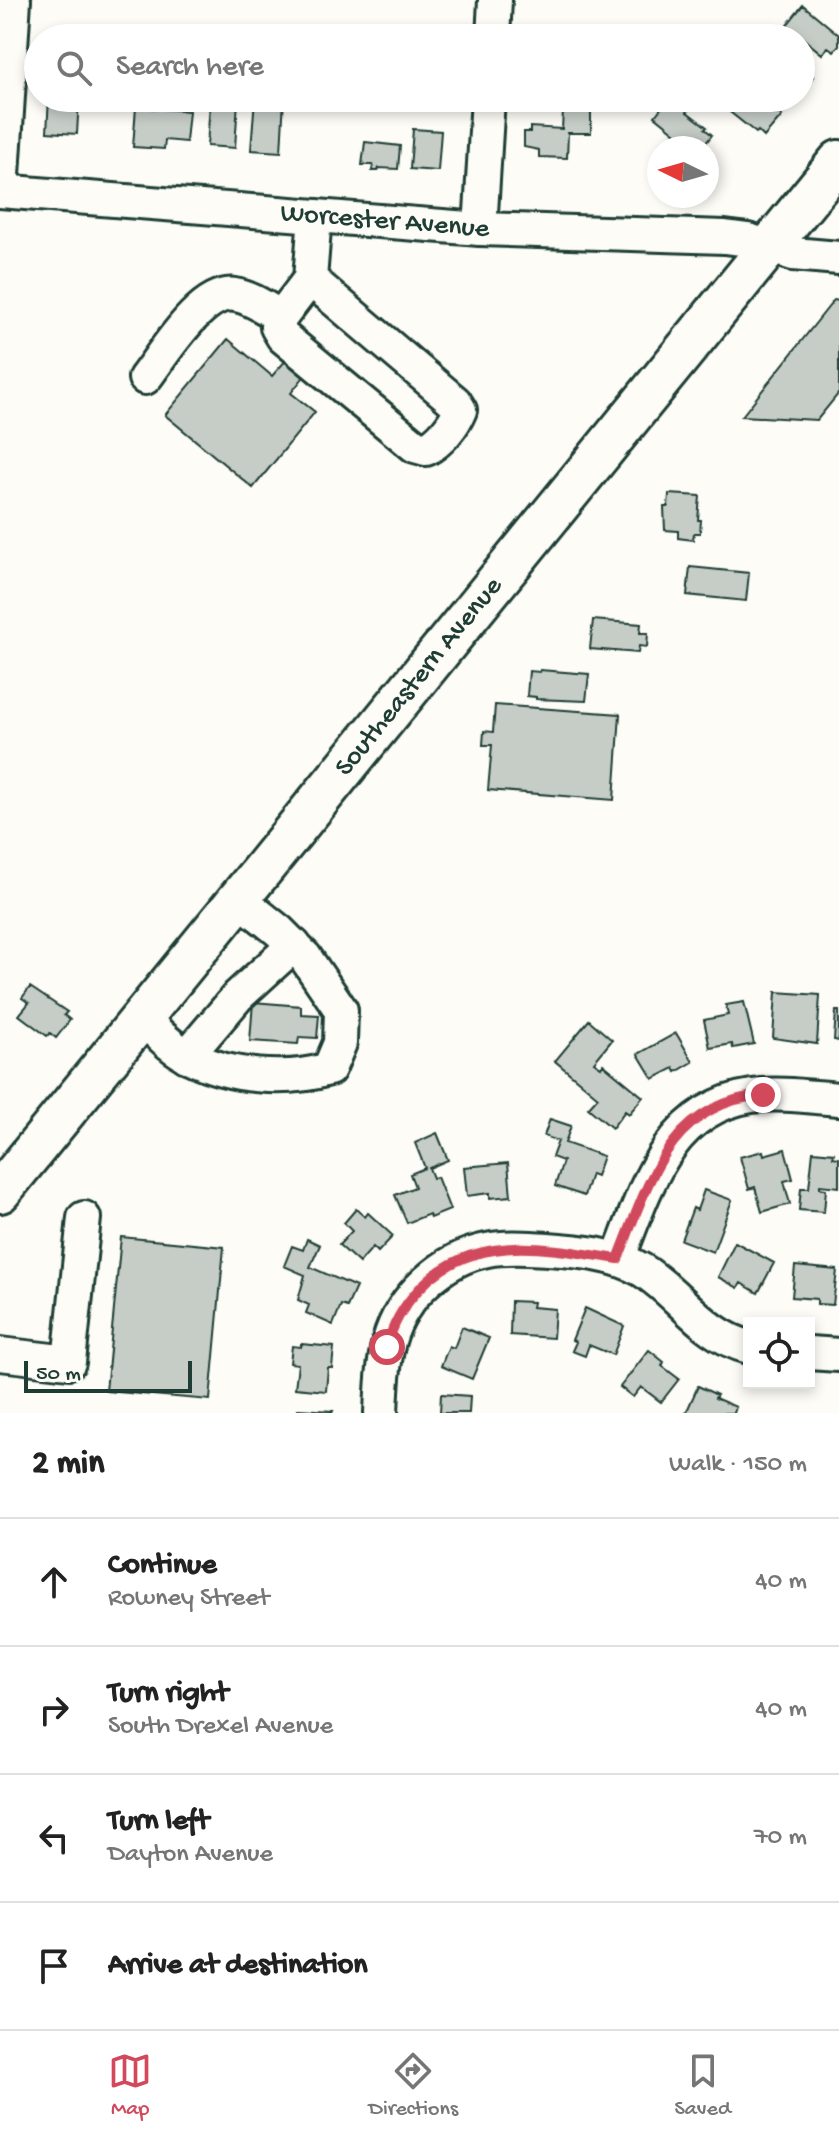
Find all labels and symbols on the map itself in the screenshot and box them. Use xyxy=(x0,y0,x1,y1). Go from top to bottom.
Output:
north arrow xyxy=(647,136,719,208)
street label: Worcester Avenue xyxy=(279,197,490,246)
street label: Southeastern Avenue xyxy=(328,570,510,783)
route end xyxy=(745,1077,781,1113)
route start xyxy=(369,1329,405,1365)
scale bar xyxy=(24,1357,192,1393)

